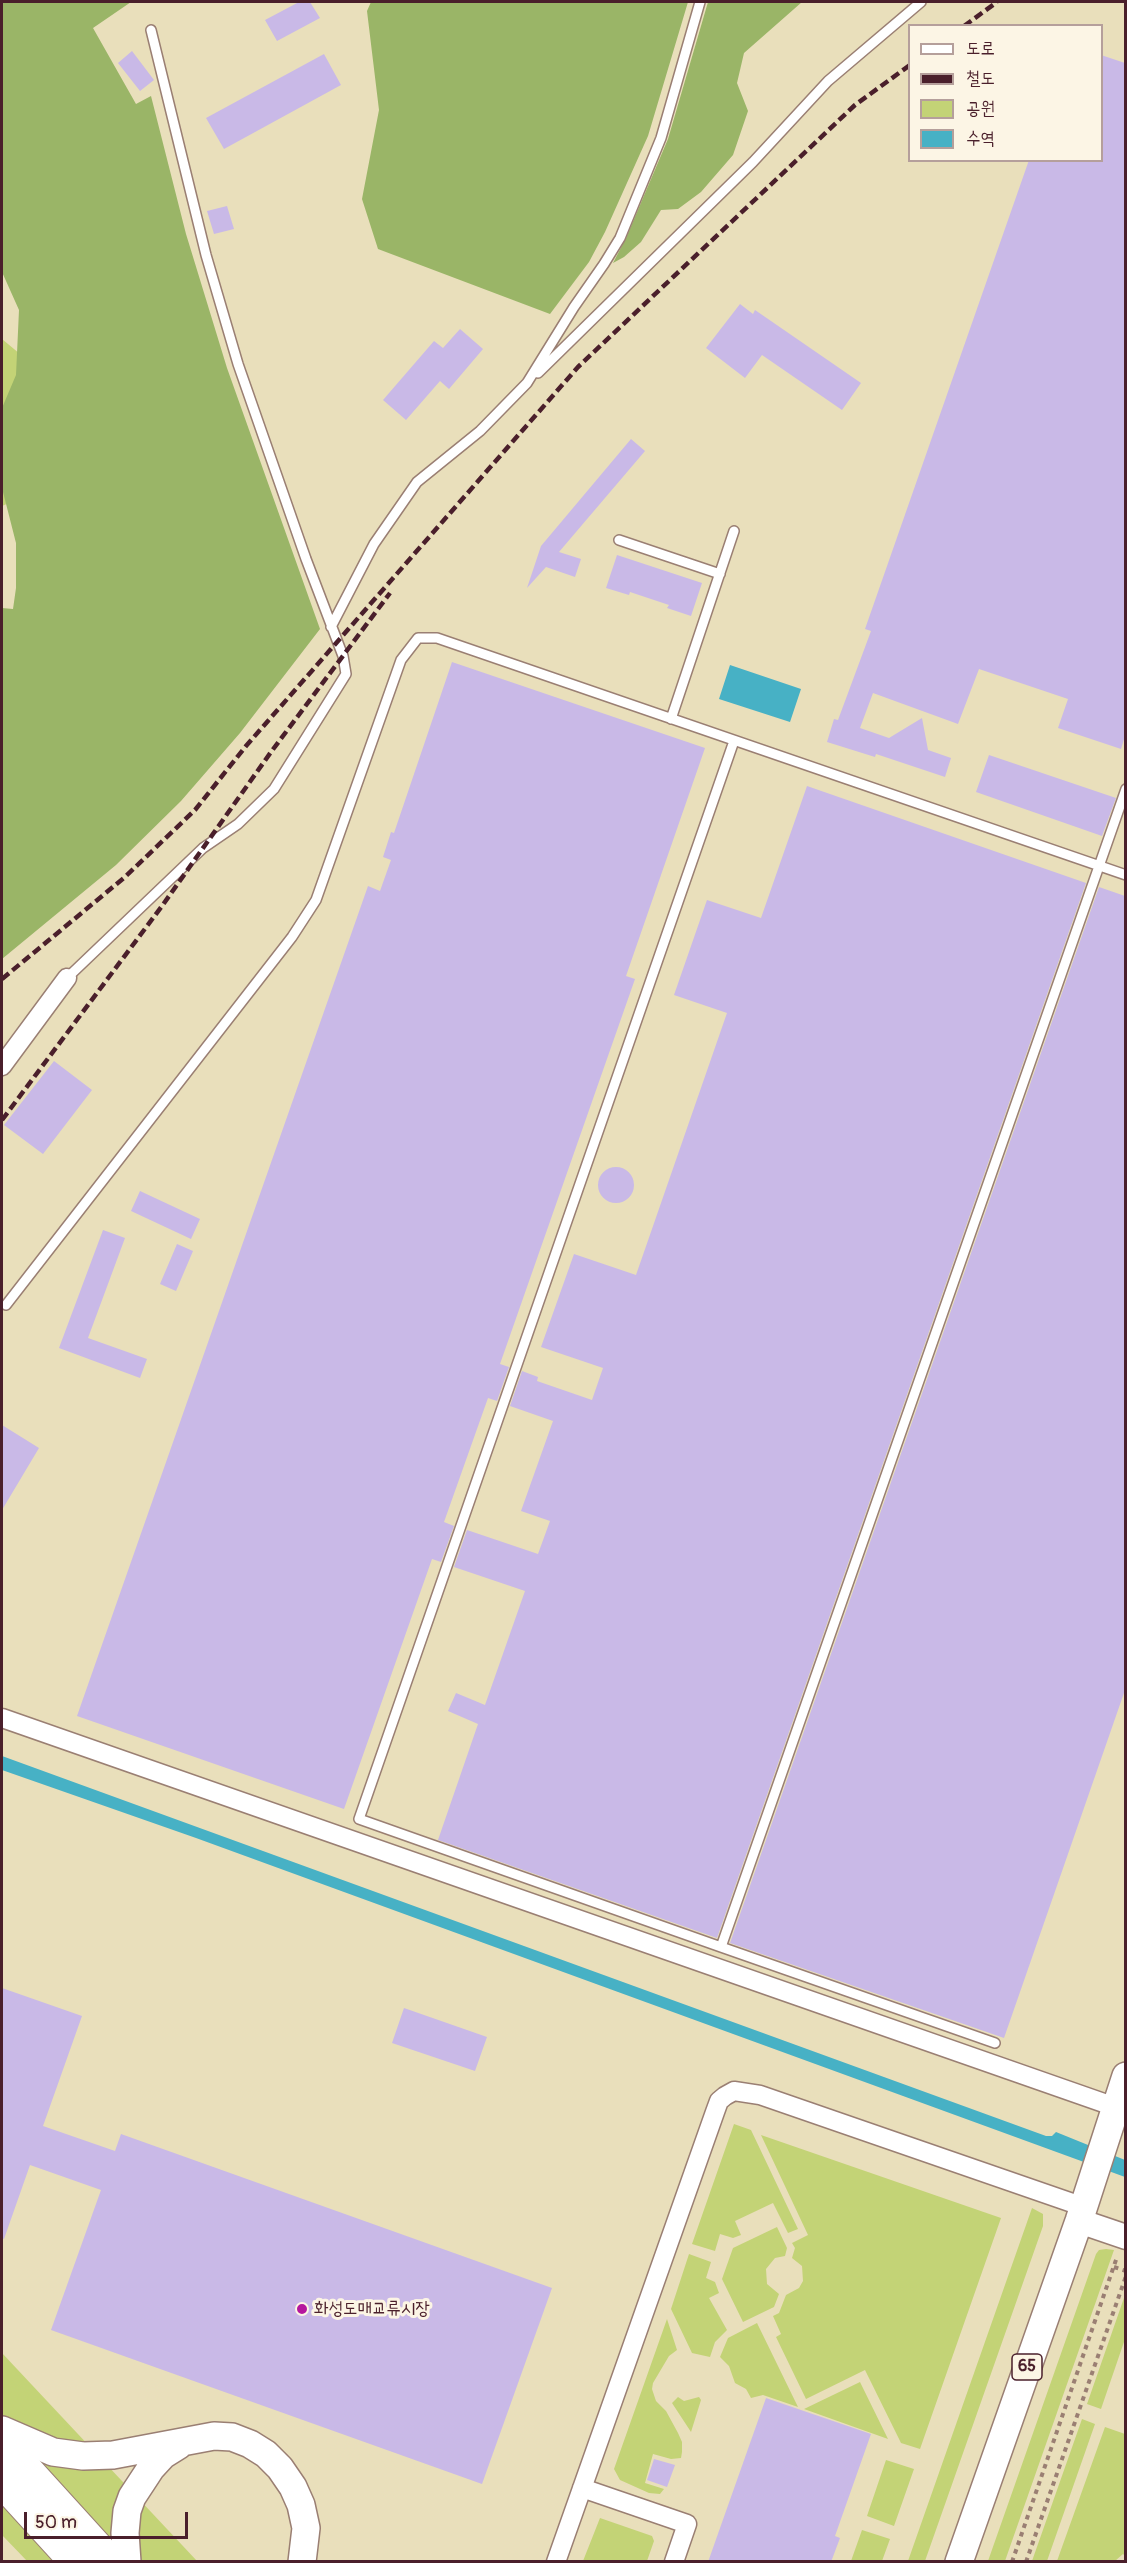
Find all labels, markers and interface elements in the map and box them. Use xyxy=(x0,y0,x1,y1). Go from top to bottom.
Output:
legend xyxy=(908,24,1103,162)
text: 도로 xyxy=(966,37,995,60)
text: 철도 xyxy=(966,67,995,90)
text: 공원 xyxy=(966,97,995,120)
text: 수역 xyxy=(966,127,995,150)
place label: 화성도매교류시장 xyxy=(314,2298,430,2320)
marker: 화성도매교류시장 xyxy=(295,2302,309,2316)
road number: 65 xyxy=(1012,2354,1042,2380)
scale bar xyxy=(27,2500,190,2538)
text: 50 m xyxy=(35,2511,77,2534)

